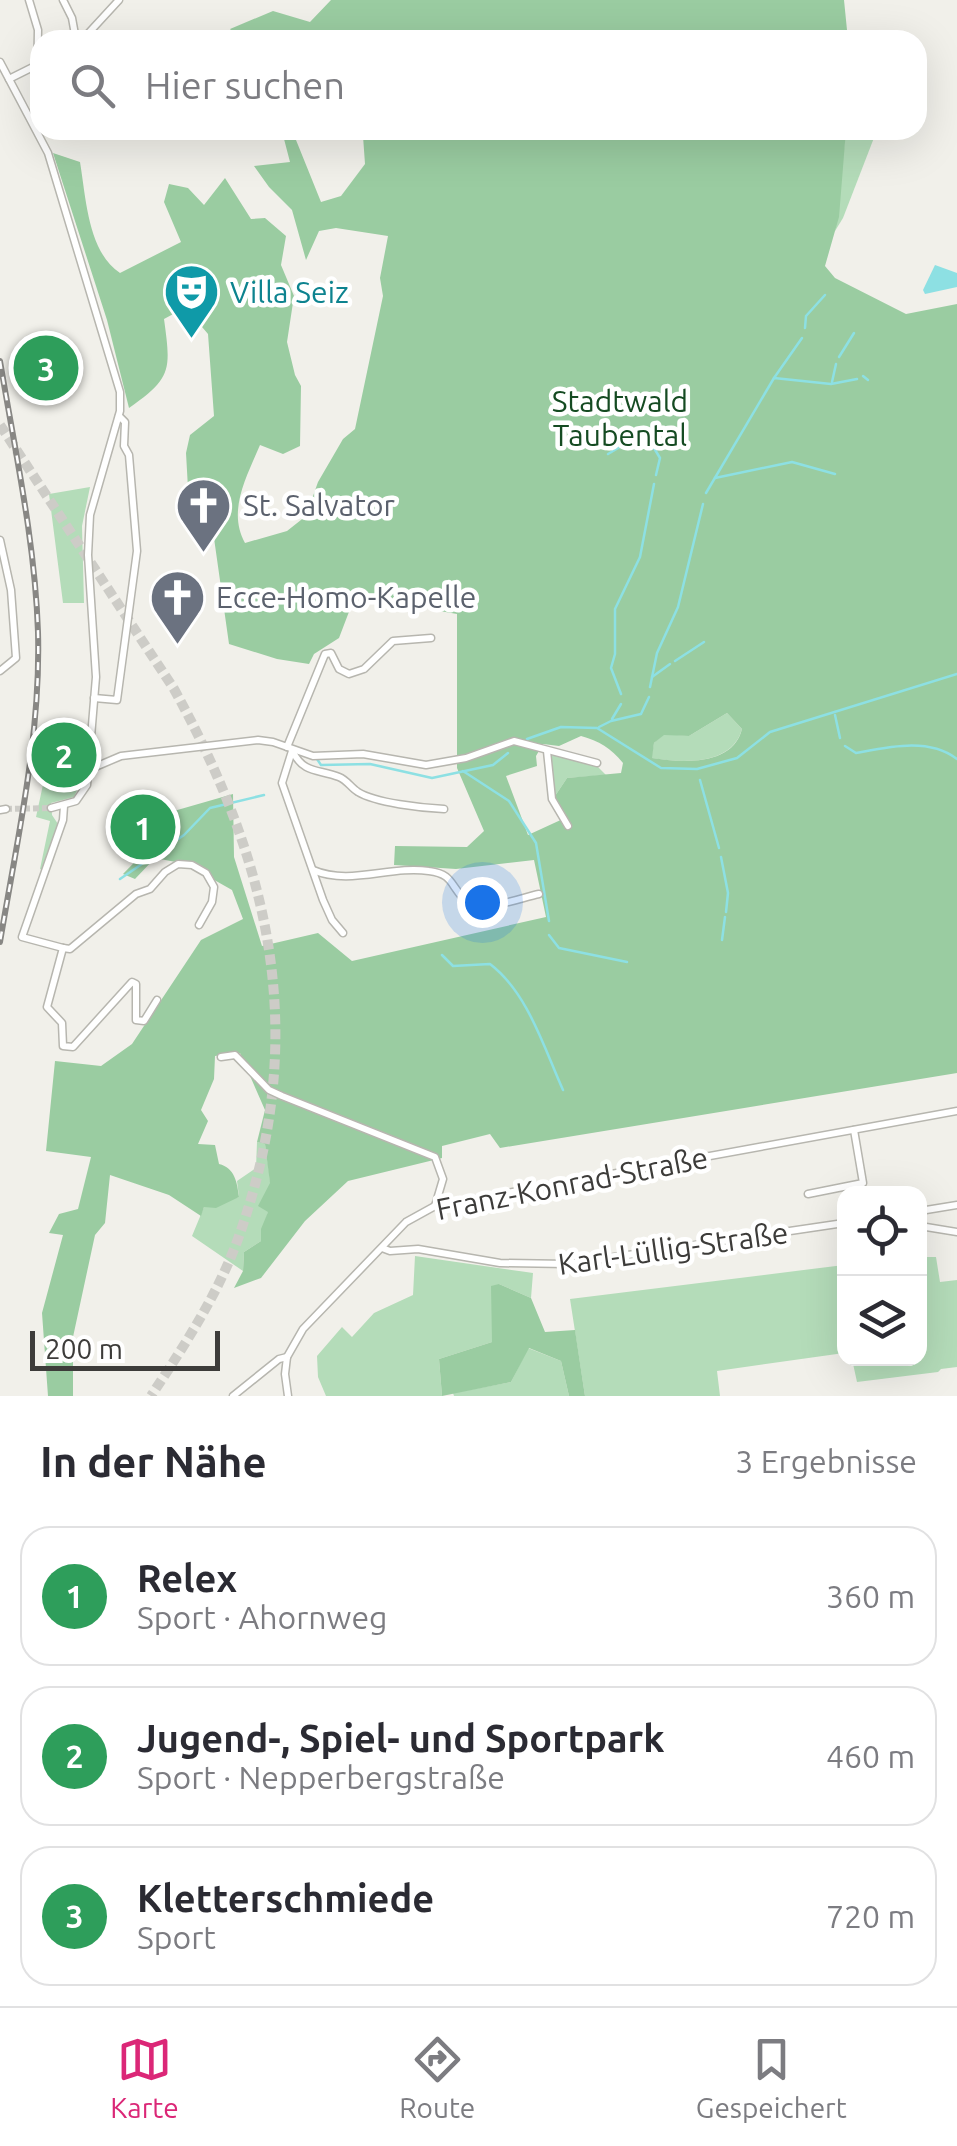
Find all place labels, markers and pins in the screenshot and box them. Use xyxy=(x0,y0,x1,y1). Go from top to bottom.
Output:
theatre icon: Villa Seiz xyxy=(161,262,221,341)
place label: Villa Seiz xyxy=(230,275,349,309)
pin: 3 xyxy=(13,330,78,406)
church icon: St. Salvator xyxy=(174,475,234,554)
place label: St. Salvator xyxy=(243,488,395,522)
church icon: Ecce-Homo-Kapelle xyxy=(147,567,207,646)
place label: Ecce-Homo-Kapelle xyxy=(216,580,476,614)
pin: 2 xyxy=(32,718,96,792)
pin: 1 xyxy=(110,790,176,864)

